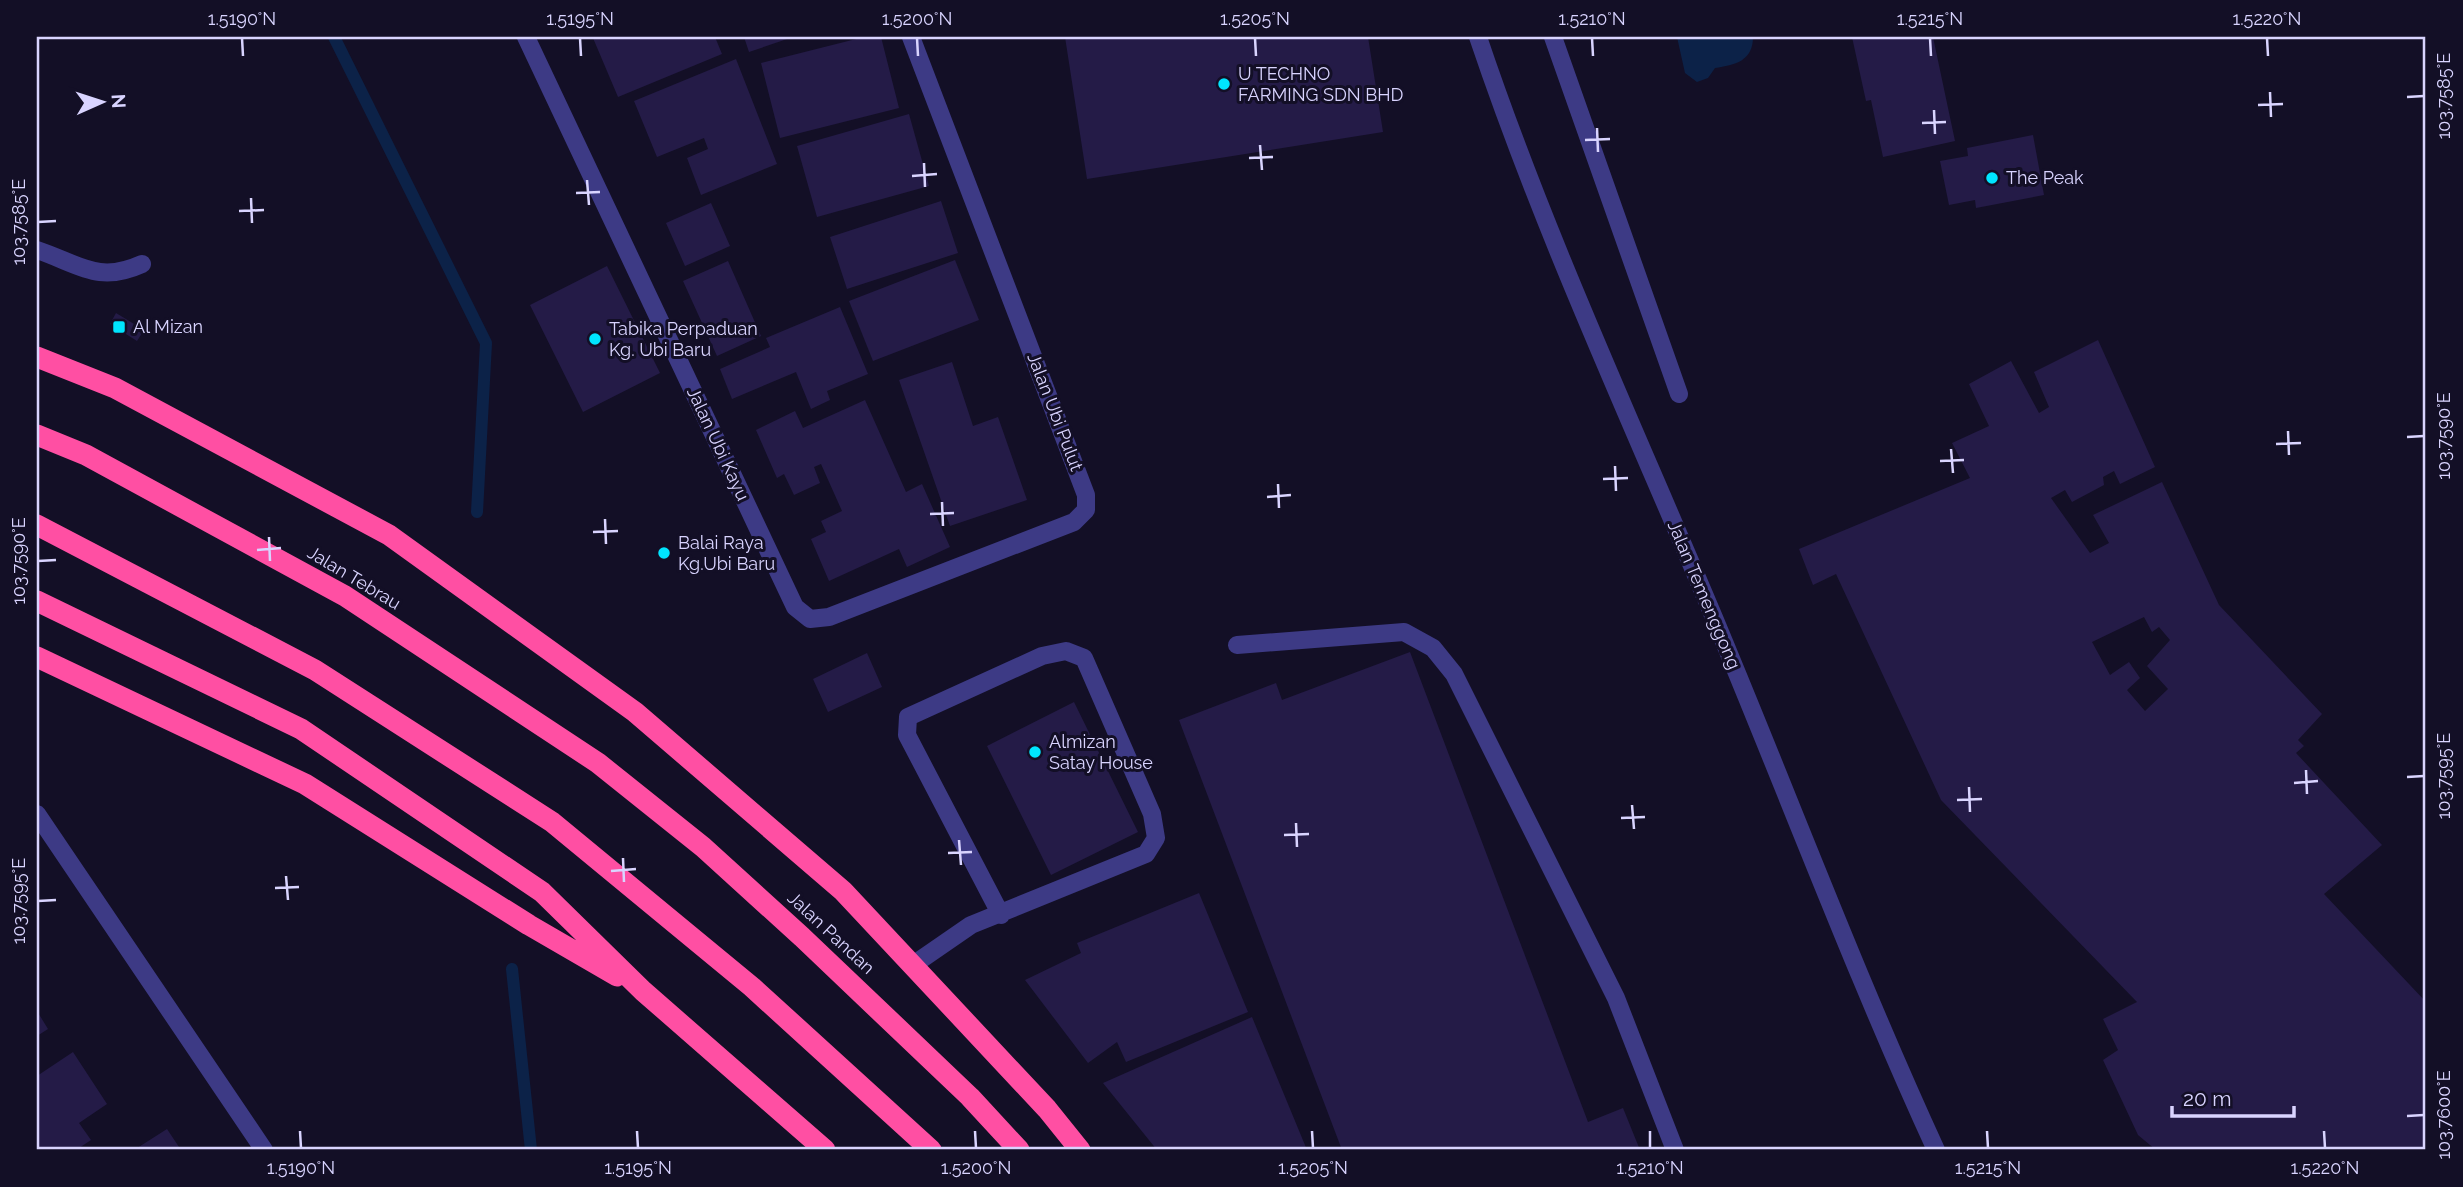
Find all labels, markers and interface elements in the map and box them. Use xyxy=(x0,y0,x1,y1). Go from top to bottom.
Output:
text: 1.5190°N xyxy=(208,8,276,29)
text: 1.5195°N xyxy=(546,8,614,29)
text: 1.5200°N xyxy=(882,8,952,29)
text: 1.5205°N xyxy=(1220,8,1290,29)
text: 1.5210°N xyxy=(1558,8,1626,29)
text: 1.5215°N xyxy=(1897,8,1963,29)
text: 1.5220°N xyxy=(2232,8,2302,29)
text: 103.7585°E xyxy=(2433,53,2454,139)
place label: U TECHNO FARMING SDN BHD xyxy=(1238,63,1404,105)
north arrow xyxy=(66,66,136,136)
marker: U TECHNO FARMING SDN BHD xyxy=(1216,76,1232,92)
text: N xyxy=(108,93,130,109)
place label: The Peak xyxy=(2006,167,2084,188)
marker: The Peak xyxy=(1984,170,2000,186)
text: 103.7585°E xyxy=(8,179,29,265)
place label: Al Mizan xyxy=(133,316,203,337)
place label: Tabika Perpaduan Kg. Ubi Baru xyxy=(609,318,758,360)
marker: Al Mizan xyxy=(111,319,127,335)
marker: Tabika Perpaduan Kg. Ubi Baru xyxy=(587,331,603,347)
street label: Jalan Ubi Pulut xyxy=(1023,350,1088,474)
street label: Jalan Ubi Kayu xyxy=(683,384,754,504)
text: 103.7590°E xyxy=(2433,392,2454,480)
text: 103.7590°E xyxy=(8,517,29,605)
street label: Jalan Temenggong xyxy=(1664,517,1745,672)
place label: Balai Raya Kg.Ubi Baru xyxy=(678,532,775,574)
street label: Jalan Tebrau xyxy=(304,542,405,614)
marker: Balai Raya Kg.Ubi Baru xyxy=(656,545,672,561)
place label: Almizan Satay House xyxy=(1049,731,1153,773)
text: 103.7595°E xyxy=(2433,733,2454,819)
marker: Almizan Satay House xyxy=(1027,744,1043,760)
text: 103.7595°E xyxy=(8,858,29,944)
street label: Jalan Pandan xyxy=(784,887,879,978)
text: 103.7600°E xyxy=(2433,1070,2454,1160)
scale bar xyxy=(2172,1075,2295,1119)
text: 20 m xyxy=(2183,1086,2231,1111)
text: 1.5190°N xyxy=(267,1157,335,1178)
text: 1.5195°N xyxy=(604,1157,672,1178)
text: 1.5200°N xyxy=(941,1157,1011,1178)
text: 1.5205°N xyxy=(1278,1157,1348,1178)
text: 1.5210°N xyxy=(1616,1157,1684,1178)
text: 1.5215°N xyxy=(1955,1157,2021,1178)
text: 1.5220°N xyxy=(2290,1157,2360,1178)

